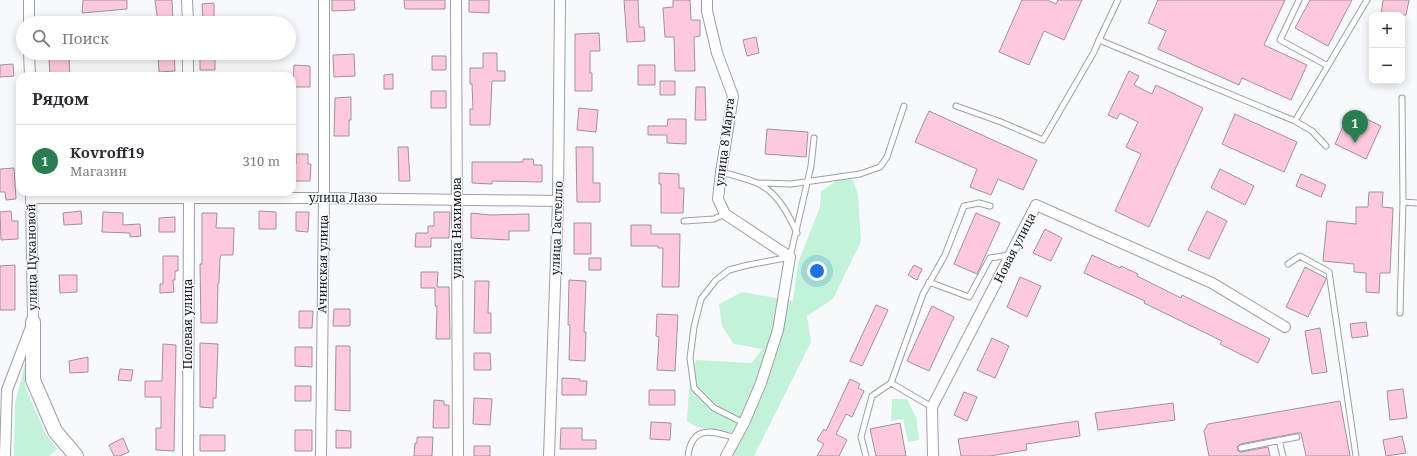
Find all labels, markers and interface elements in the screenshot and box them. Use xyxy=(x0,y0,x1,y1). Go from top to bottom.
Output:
map controls xyxy=(1369,12,1405,84)
button: + xyxy=(1369,12,1405,48)
search box xyxy=(16,16,296,60)
icon: search xyxy=(30,27,52,49)
text: Поиск xyxy=(62,28,109,48)
button: − xyxy=(1369,48,1405,84)
text: Рядом xyxy=(32,87,89,110)
street label: улица 8 Марта xyxy=(711,97,738,187)
pin: 1 xyxy=(1342,110,1368,143)
text: Kovroff19 xyxy=(70,142,144,162)
text: 1 xyxy=(41,152,49,170)
text: 310 m xyxy=(243,152,280,170)
text: Магазин xyxy=(70,162,127,180)
street label: улица Нахимова xyxy=(448,177,465,279)
street label: улица Гастелло xyxy=(546,181,567,275)
street label: улица Лазо xyxy=(309,189,377,206)
street label: улица Цукановой xyxy=(22,203,41,311)
street label: Новая улица xyxy=(990,209,1040,286)
street label: Ачинская улица xyxy=(313,214,332,314)
your location xyxy=(807,261,827,281)
street label: Полевая улица xyxy=(179,279,196,369)

